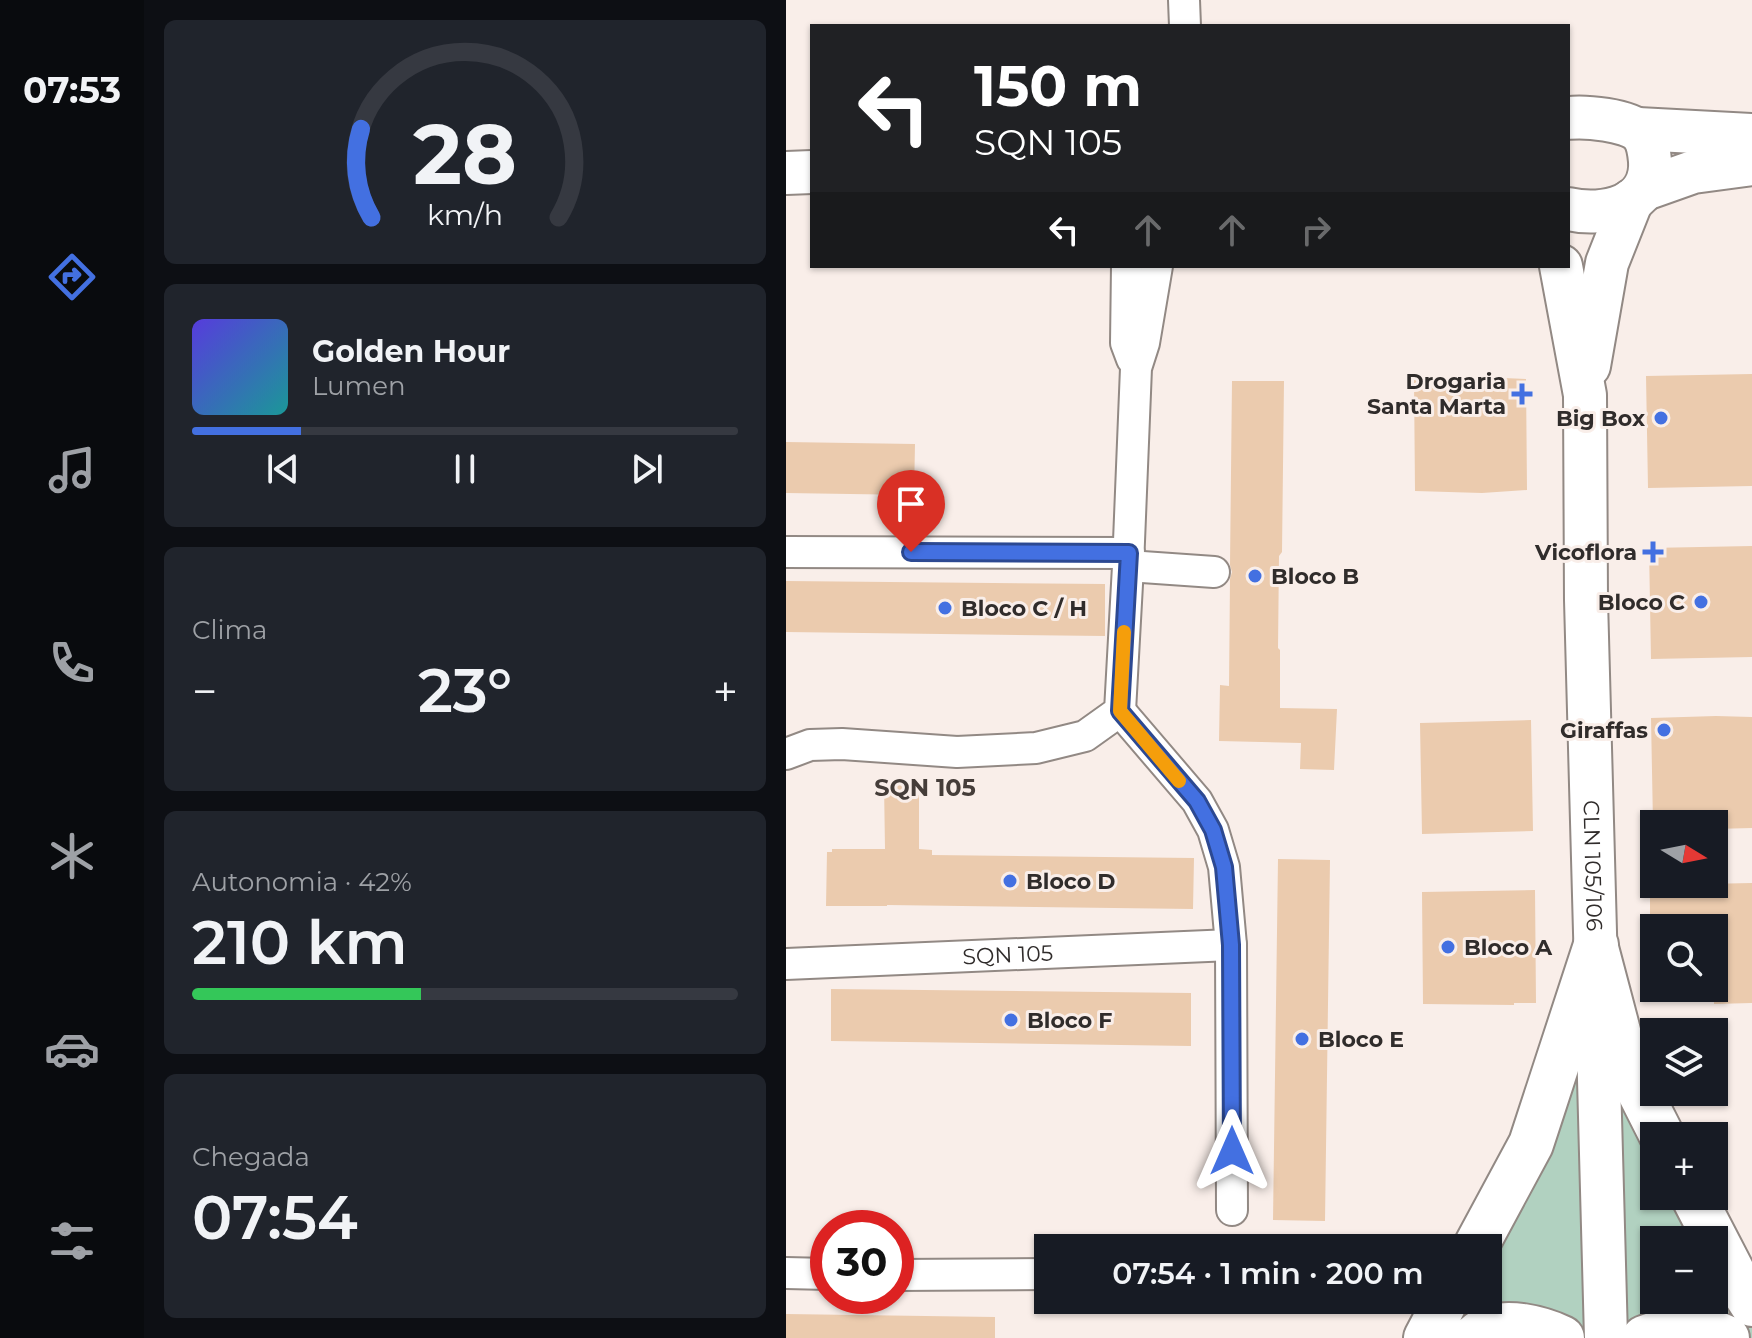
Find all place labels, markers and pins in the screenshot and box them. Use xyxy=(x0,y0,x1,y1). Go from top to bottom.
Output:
place label: Drogaria Santa Marta xyxy=(1367,368,1506,420)
marker: Drogaria Santa Marta xyxy=(1513,385,1531,403)
place label: Big Box xyxy=(1556,405,1645,432)
marker: Big Box xyxy=(1652,409,1670,427)
pin xyxy=(877,470,945,552)
place label: Vicoflora xyxy=(1534,539,1637,566)
marker: Vicoflora xyxy=(1644,543,1662,561)
place label: Bloco B xyxy=(1271,563,1359,590)
marker: Bloco B xyxy=(1246,567,1264,585)
place label: Bloco C xyxy=(1598,589,1685,616)
marker: Bloco C xyxy=(1692,593,1710,611)
place label: Bloco C / H xyxy=(961,595,1087,622)
marker: Bloco C / H xyxy=(936,599,954,617)
place label: Giraffas xyxy=(1560,717,1648,744)
marker: Giraffas xyxy=(1655,721,1673,739)
place label: Bloco D xyxy=(1026,868,1116,895)
marker: Bloco D xyxy=(1001,872,1019,890)
place label: Bloco A xyxy=(1464,934,1553,961)
marker: Bloco A xyxy=(1439,938,1457,956)
place label: Bloco F xyxy=(1027,1007,1112,1034)
marker: Bloco F xyxy=(1002,1011,1020,1029)
place label: Bloco E xyxy=(1318,1026,1404,1053)
marker: Bloco E xyxy=(1293,1030,1311,1048)

